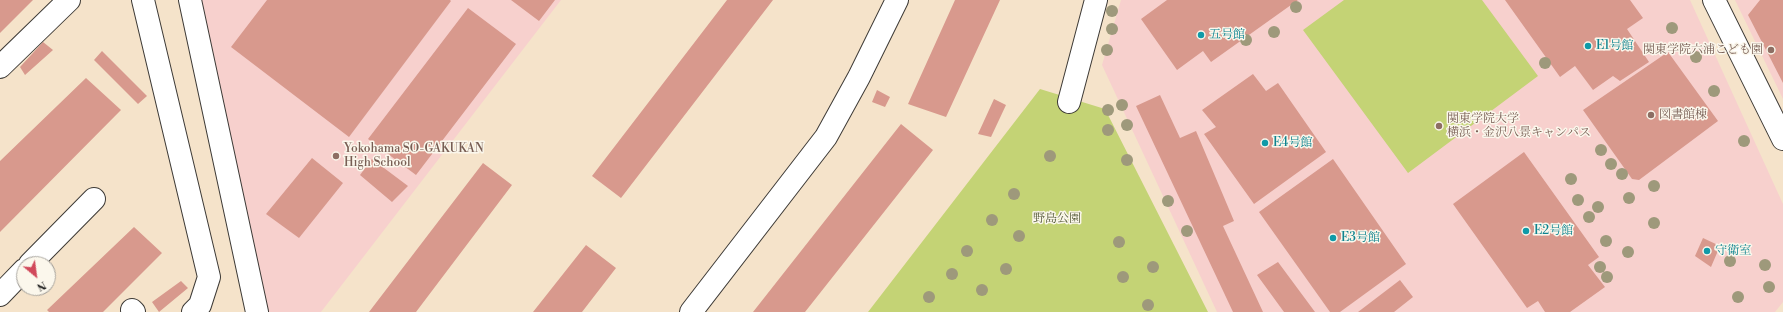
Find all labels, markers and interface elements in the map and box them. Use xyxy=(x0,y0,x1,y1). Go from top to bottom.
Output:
place label: 五号館 xyxy=(1209,28,1245,42)
marker: 五号館 xyxy=(1196,30,1206,40)
place label: E1号館 xyxy=(1596,39,1633,53)
marker: E1号館 xyxy=(1583,41,1593,51)
place label: 関東学院六浦こども園 xyxy=(1643,43,1763,57)
marker: 関東学院六浦こども園 xyxy=(1766,45,1776,55)
place label: 図書館棟 xyxy=(1659,108,1707,122)
marker: 図書館棟 xyxy=(1646,110,1656,120)
place label: 関東学院大学 横浜・金沢八景キャンパス xyxy=(1447,112,1591,140)
marker: 関東学院大学 横浜・金沢八景キャンパス xyxy=(1434,121,1444,131)
place label: E4号館 xyxy=(1273,136,1312,150)
marker: E4号館 xyxy=(1260,138,1270,148)
place label: Yokohama SO-GAKUKAN High School xyxy=(344,142,484,170)
marker: Yokohama SO-GAKUKAN High School xyxy=(331,151,341,161)
park label: 野島公園 xyxy=(1033,212,1081,226)
place label: E2号館 xyxy=(1534,224,1573,238)
marker: E2号館 xyxy=(1521,226,1531,236)
place label: E3号館 xyxy=(1341,231,1380,245)
marker: E3号館 xyxy=(1328,233,1338,243)
place label: 守衛室 xyxy=(1715,244,1751,258)
marker: 守衛室 xyxy=(1702,246,1712,256)
north arrow xyxy=(16,256,56,296)
text: N xyxy=(34,277,49,294)

